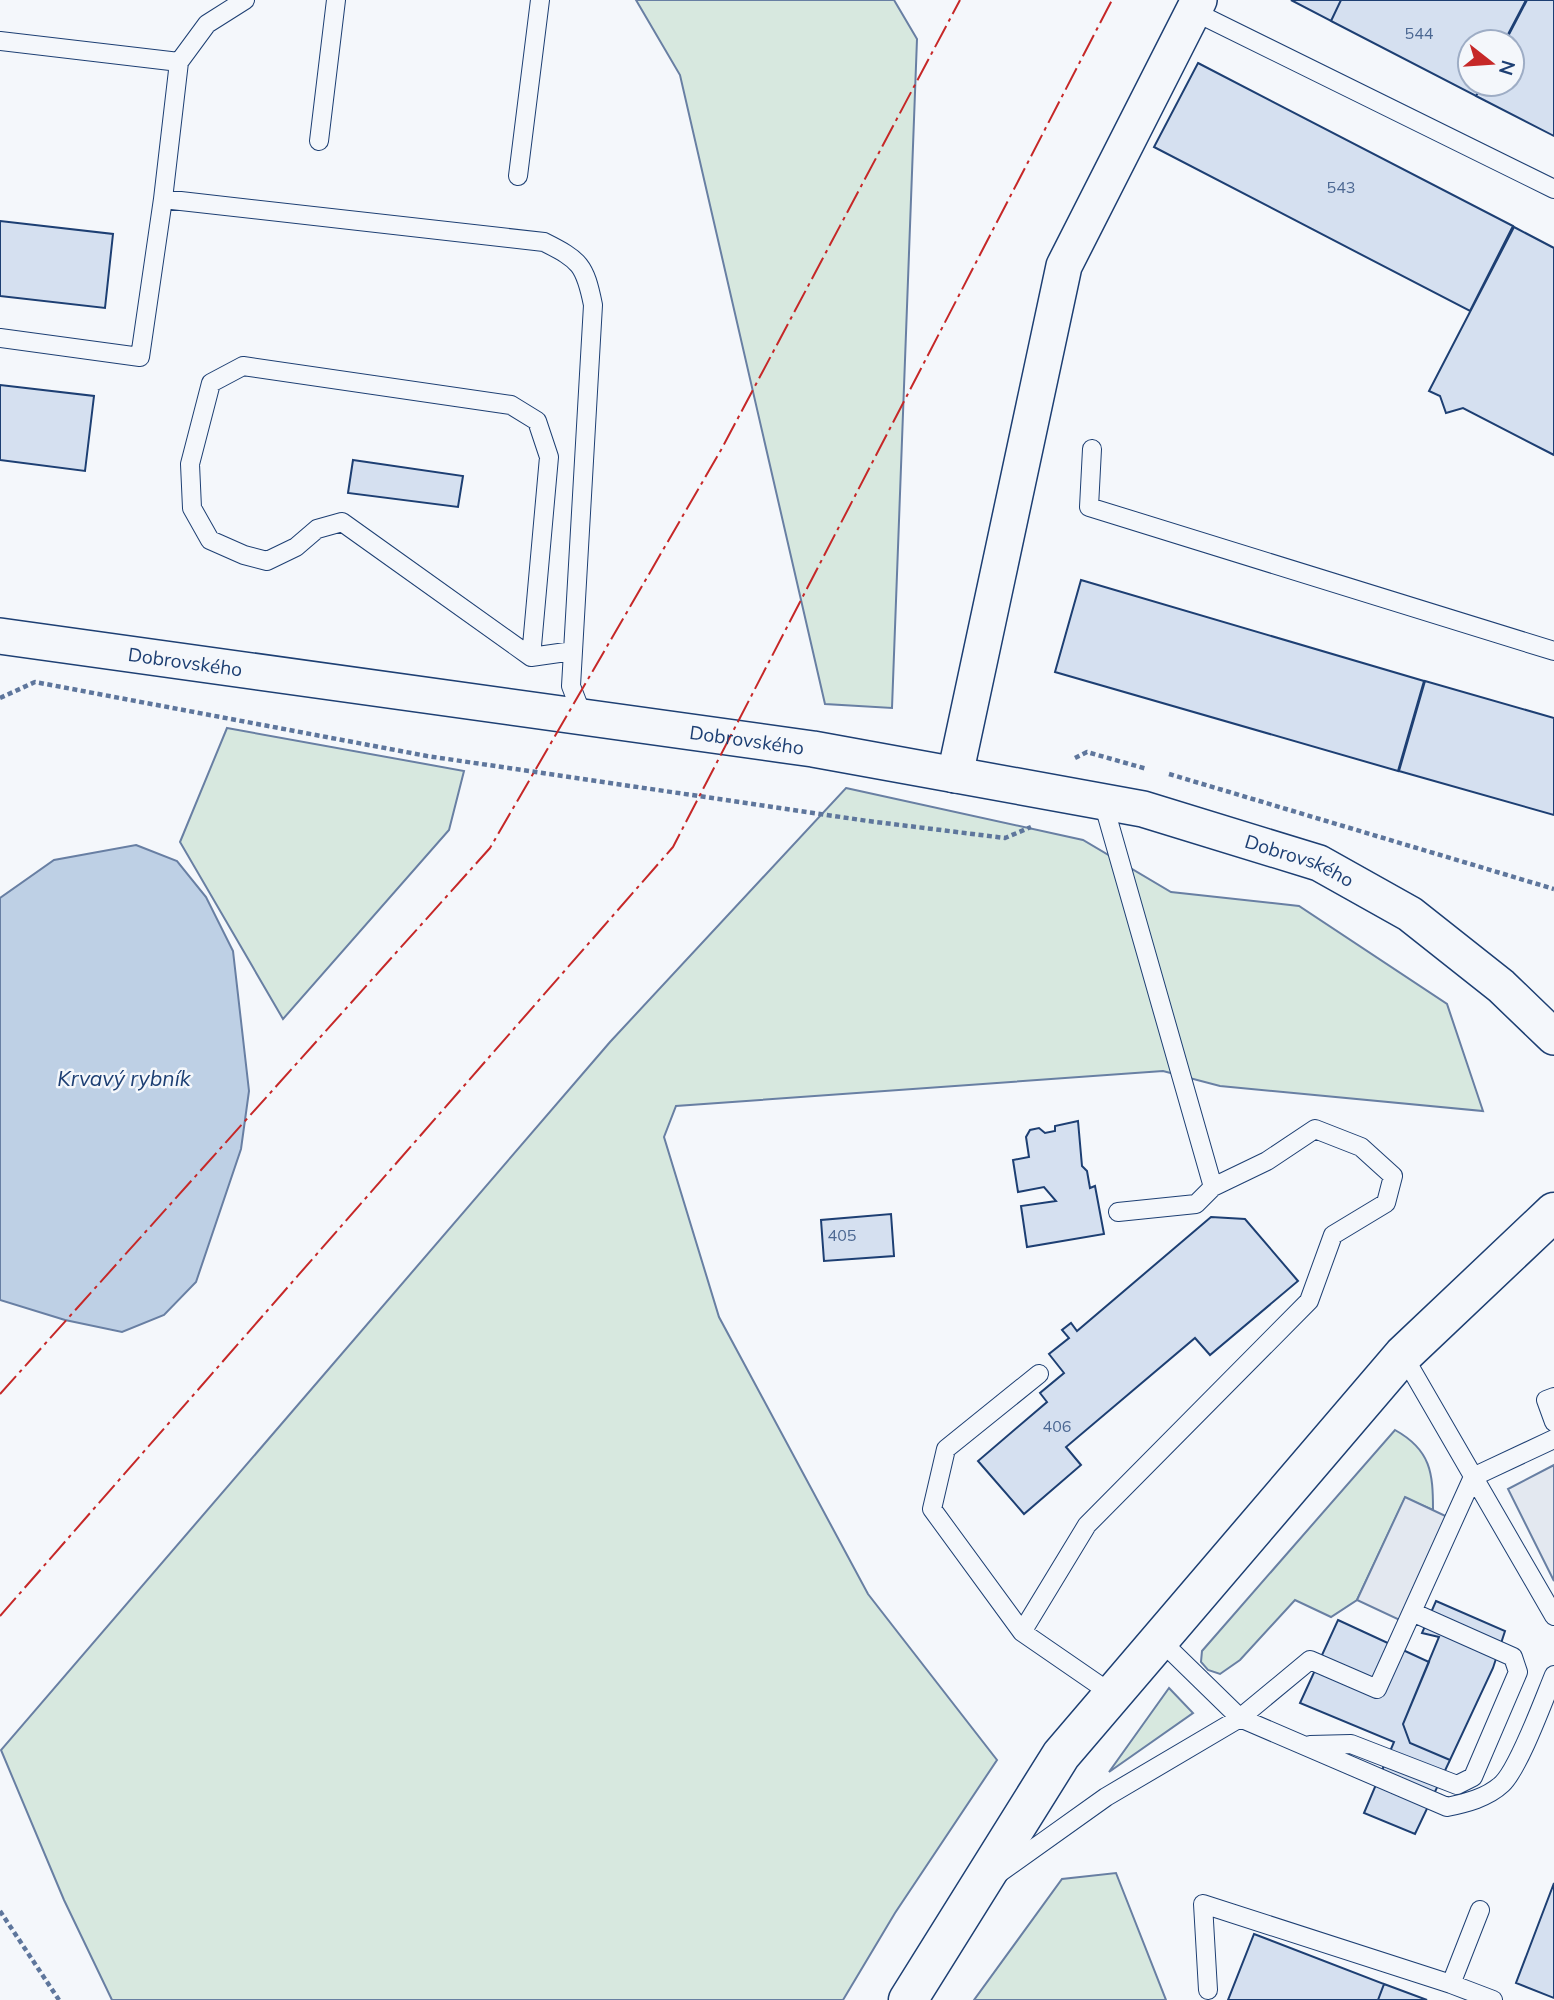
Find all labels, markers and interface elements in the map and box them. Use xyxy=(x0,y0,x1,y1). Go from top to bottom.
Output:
house number: 544 xyxy=(1405,23,1434,43)
north arrow xyxy=(1456,28,1526,98)
text: N xyxy=(1494,58,1521,78)
house number: 543 xyxy=(1327,177,1355,197)
street label: Dobrovského xyxy=(127,642,244,682)
street label: Dobrovského xyxy=(688,720,806,760)
street label: Dobrovského xyxy=(1242,829,1358,892)
water label: Krvavý rybník xyxy=(57,1065,192,1091)
house number: 405 xyxy=(828,1225,856,1245)
house number: 406 xyxy=(1043,1416,1071,1436)

